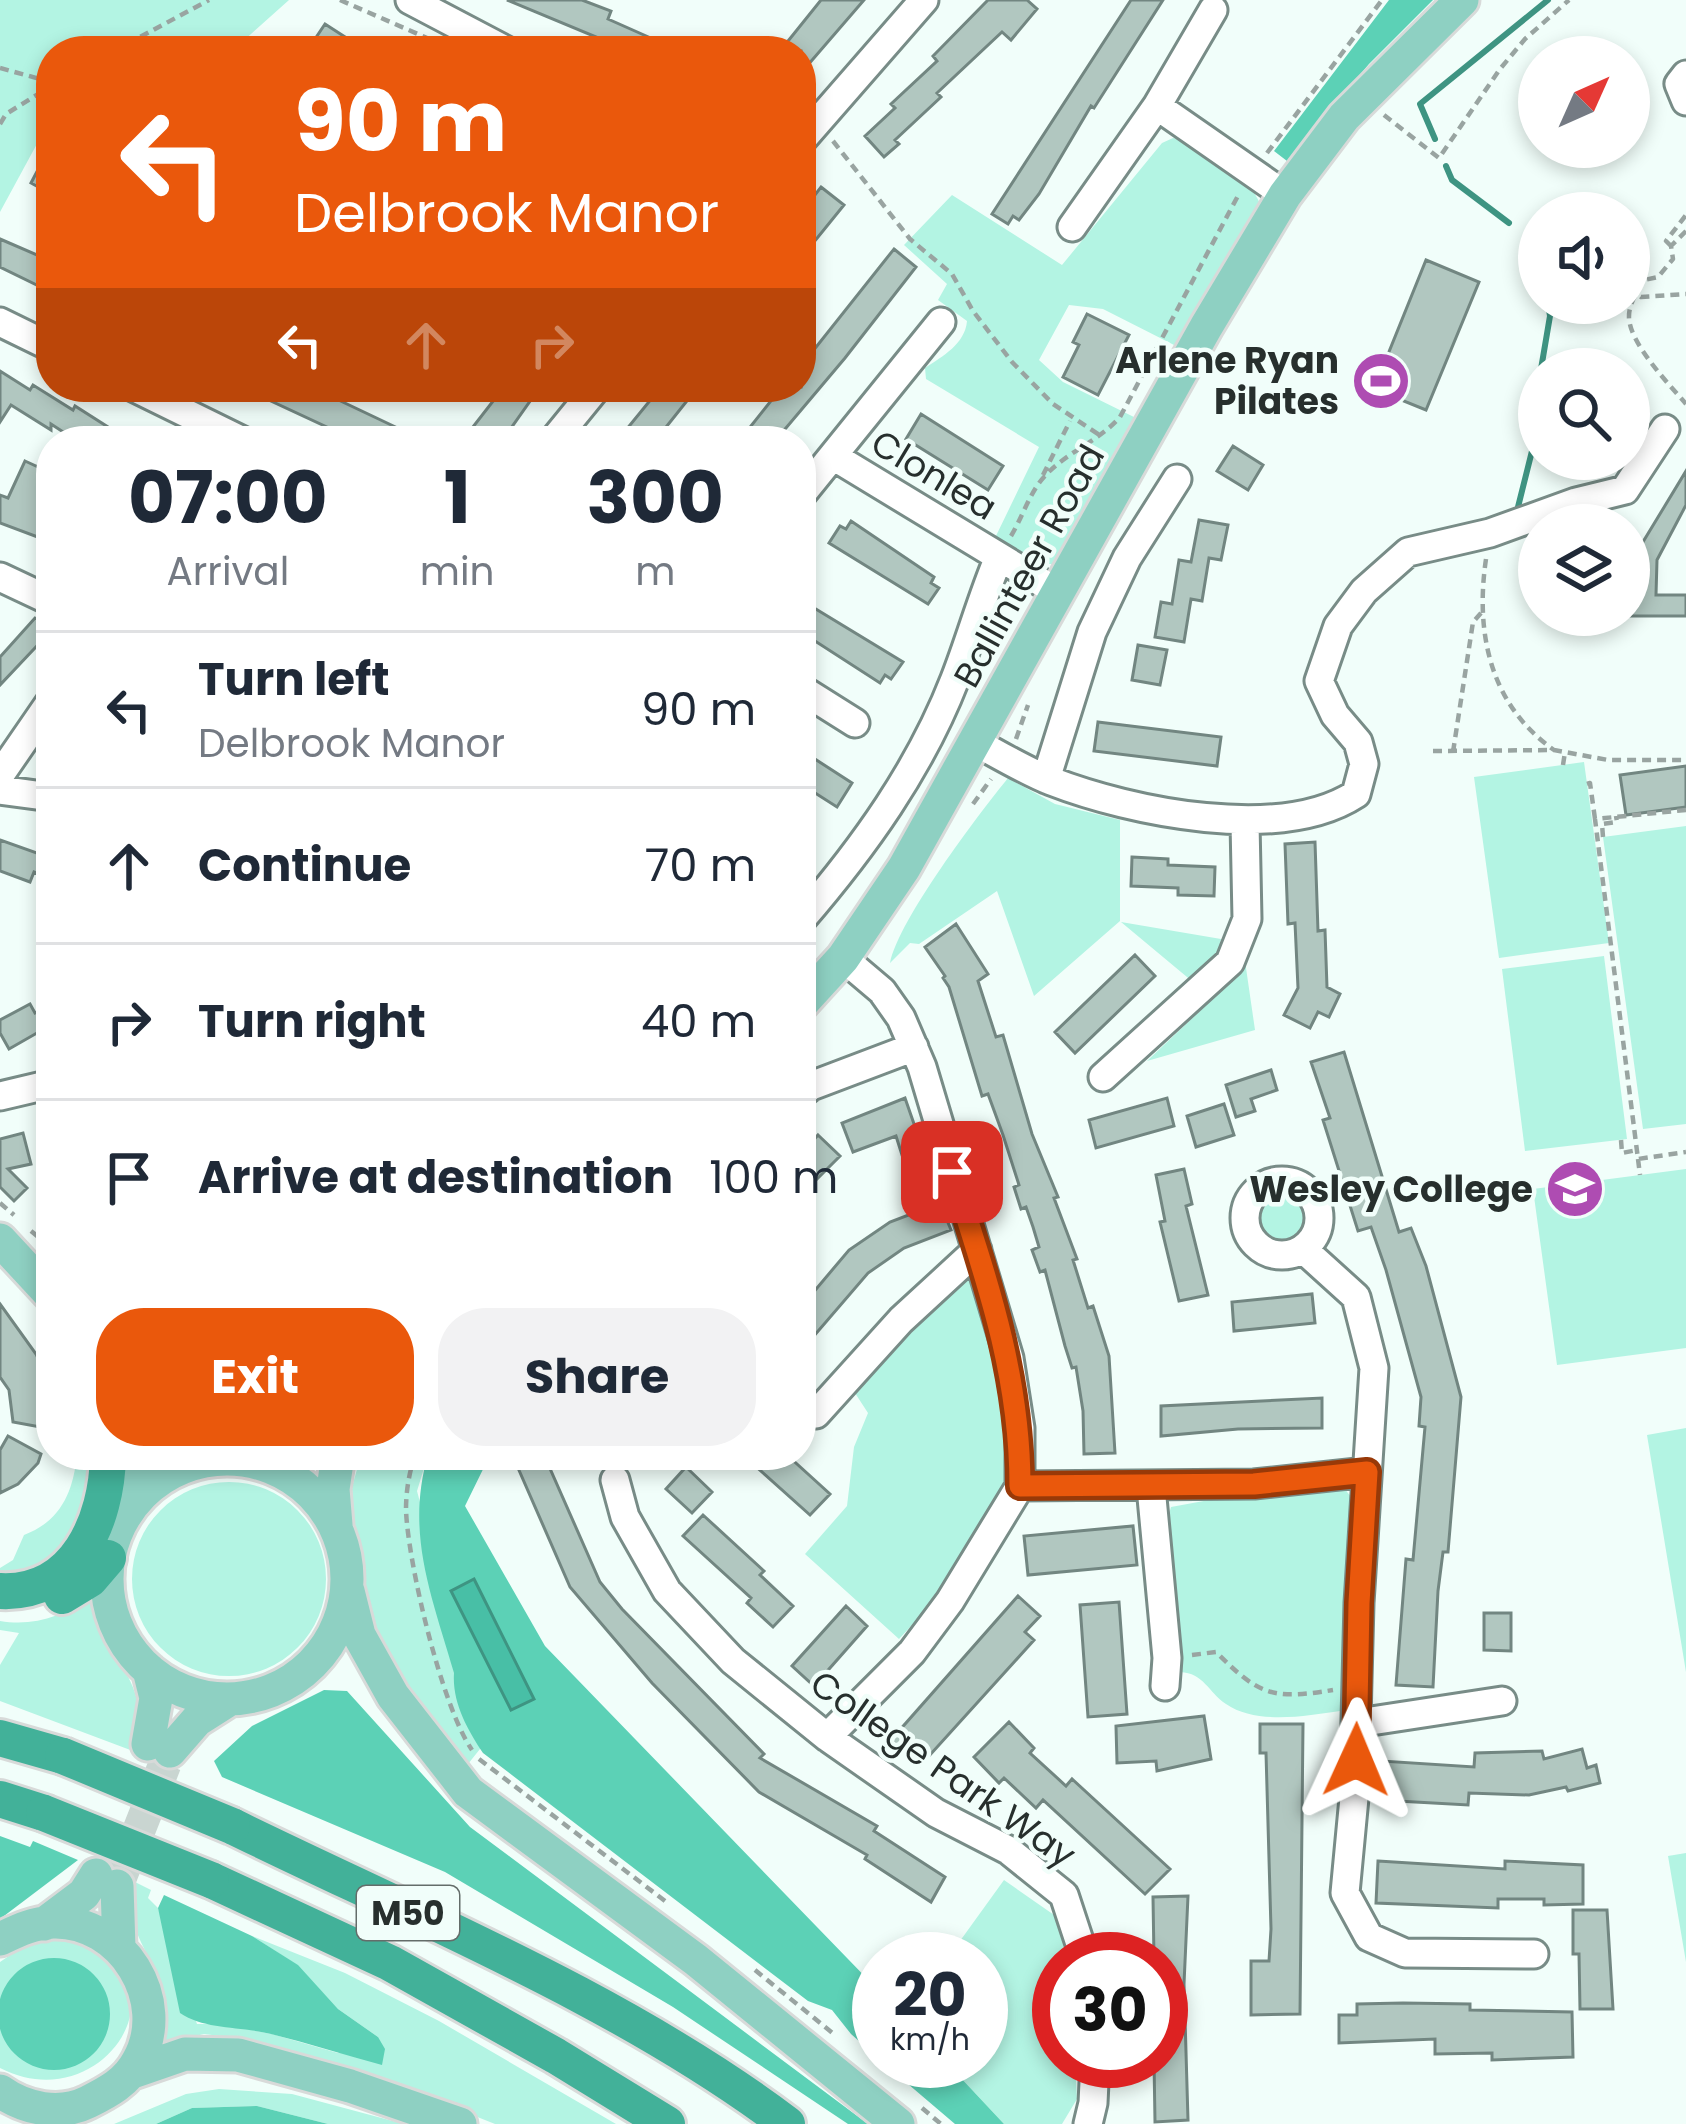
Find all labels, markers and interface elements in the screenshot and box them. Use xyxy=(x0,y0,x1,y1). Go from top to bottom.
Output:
north arrow xyxy=(1518,36,1650,168)
map controls xyxy=(1518,36,1650,636)
text: 90 m xyxy=(294,63,507,180)
icon: left xyxy=(96,84,252,240)
text: Delbrook Manor xyxy=(294,175,719,251)
button: sound xyxy=(1518,192,1650,324)
icon: left xyxy=(267,312,333,378)
icon: ahead xyxy=(393,312,459,378)
icon: right xyxy=(519,312,585,378)
place label: Arlene Ryan Pilates xyxy=(1115,335,1339,427)
button: search xyxy=(1518,348,1650,480)
sports icon: Arlene Ryan Pilates xyxy=(1350,350,1412,412)
street label: Clonlea xyxy=(862,418,1006,532)
street label: Ballinteer Road xyxy=(941,435,1117,697)
text: 07:00 xyxy=(128,447,328,548)
text: 1 xyxy=(444,447,471,548)
text: 300 xyxy=(587,447,724,548)
button: layers xyxy=(1518,504,1650,636)
text: Arrival xyxy=(167,544,289,599)
text: min xyxy=(420,544,495,599)
text: m xyxy=(635,544,675,599)
text: Turn left xyxy=(198,648,390,711)
icon: left xyxy=(96,677,162,743)
text: 90 m xyxy=(641,678,756,741)
text: Delbrook Manor xyxy=(198,716,505,771)
icon: ahead xyxy=(96,833,162,899)
text: Continue xyxy=(198,834,411,897)
text: 70 m xyxy=(645,834,756,897)
icon: right xyxy=(96,989,162,1055)
text: Turn right xyxy=(198,990,426,1053)
text: 40 m xyxy=(641,990,756,1053)
pin xyxy=(901,1121,1003,1223)
icon: arrive xyxy=(919,1139,985,1205)
icon: arrive xyxy=(96,1145,162,1211)
text: Arrive at destination xyxy=(198,1146,673,1209)
text: 100 m xyxy=(709,1146,838,1209)
school or university icon: Wesley College xyxy=(1544,1158,1606,1220)
place label: Wesley College xyxy=(1249,1164,1533,1215)
button: Exit xyxy=(96,1308,414,1446)
button: Share xyxy=(438,1308,756,1446)
street label: College Park Way xyxy=(800,1658,1086,1880)
position arrow xyxy=(1293,1697,1419,1823)
road number: M50 xyxy=(357,1886,459,1940)
speed limit sign: 30 xyxy=(1032,1932,1188,2088)
text: 20 xyxy=(893,1953,967,2037)
text: km/h xyxy=(890,2018,970,2061)

